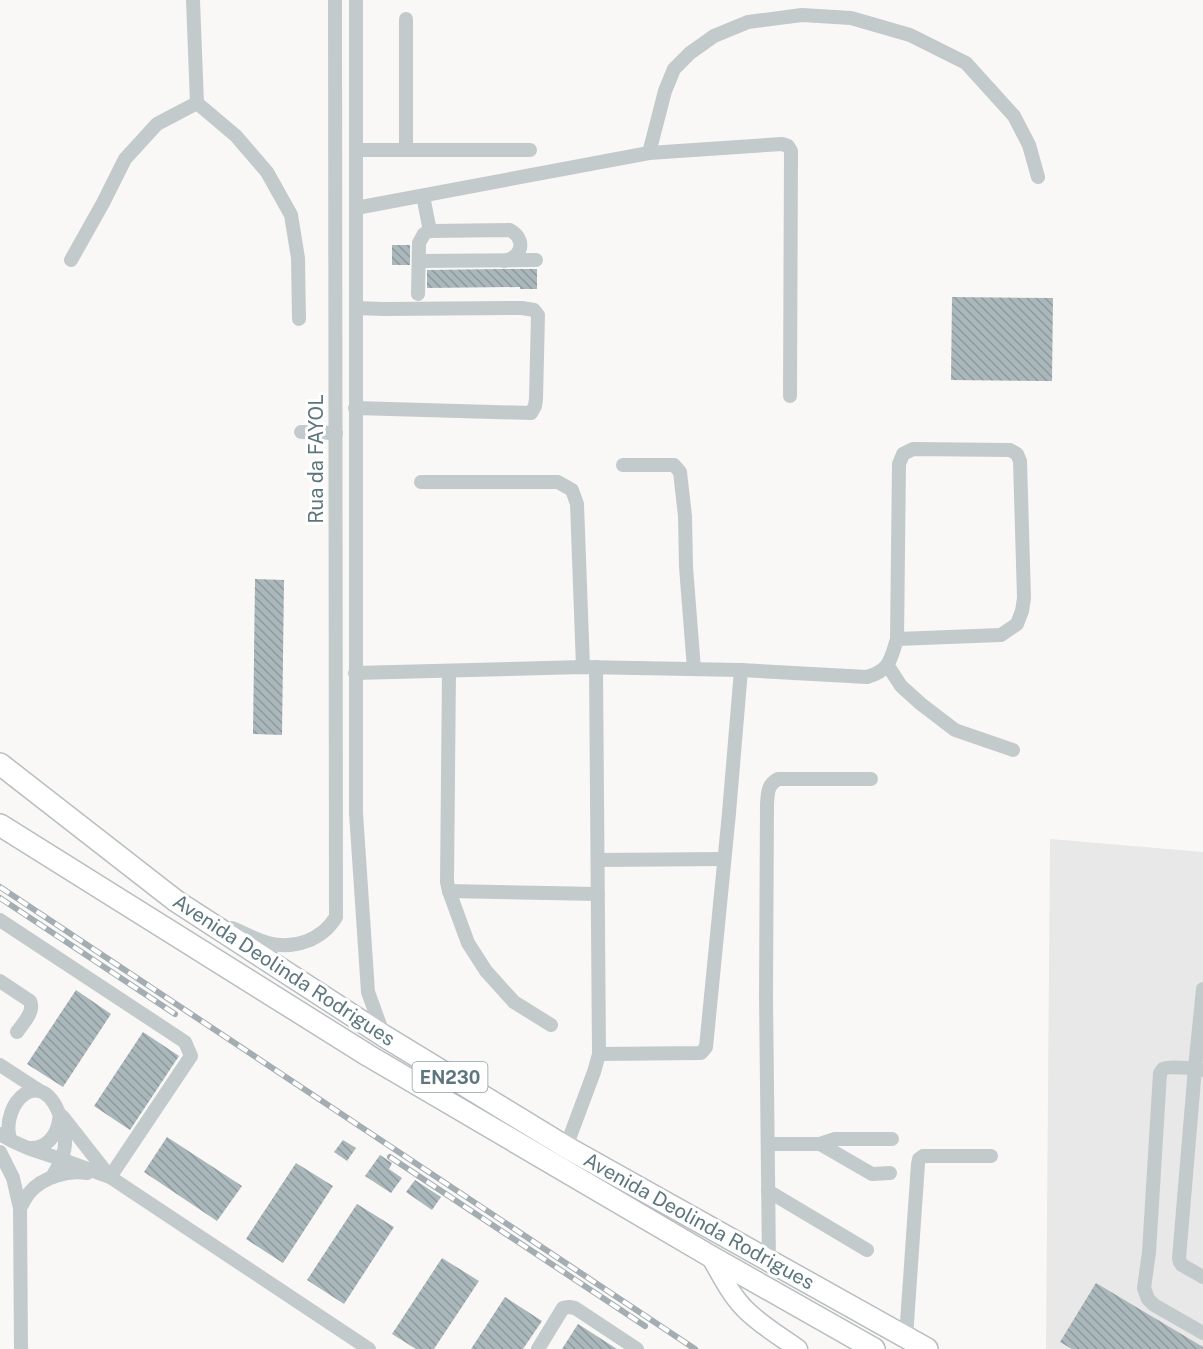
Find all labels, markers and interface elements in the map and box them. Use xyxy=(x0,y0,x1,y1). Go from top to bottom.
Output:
street label: Rua da FAYOL xyxy=(304,394,328,524)
street label: Avenida Deolinda Rodrigues xyxy=(168,889,400,1051)
road number: EN230 xyxy=(412,1062,488,1092)
street label: Avenida Deolinda Rodrigues xyxy=(580,1147,818,1295)

